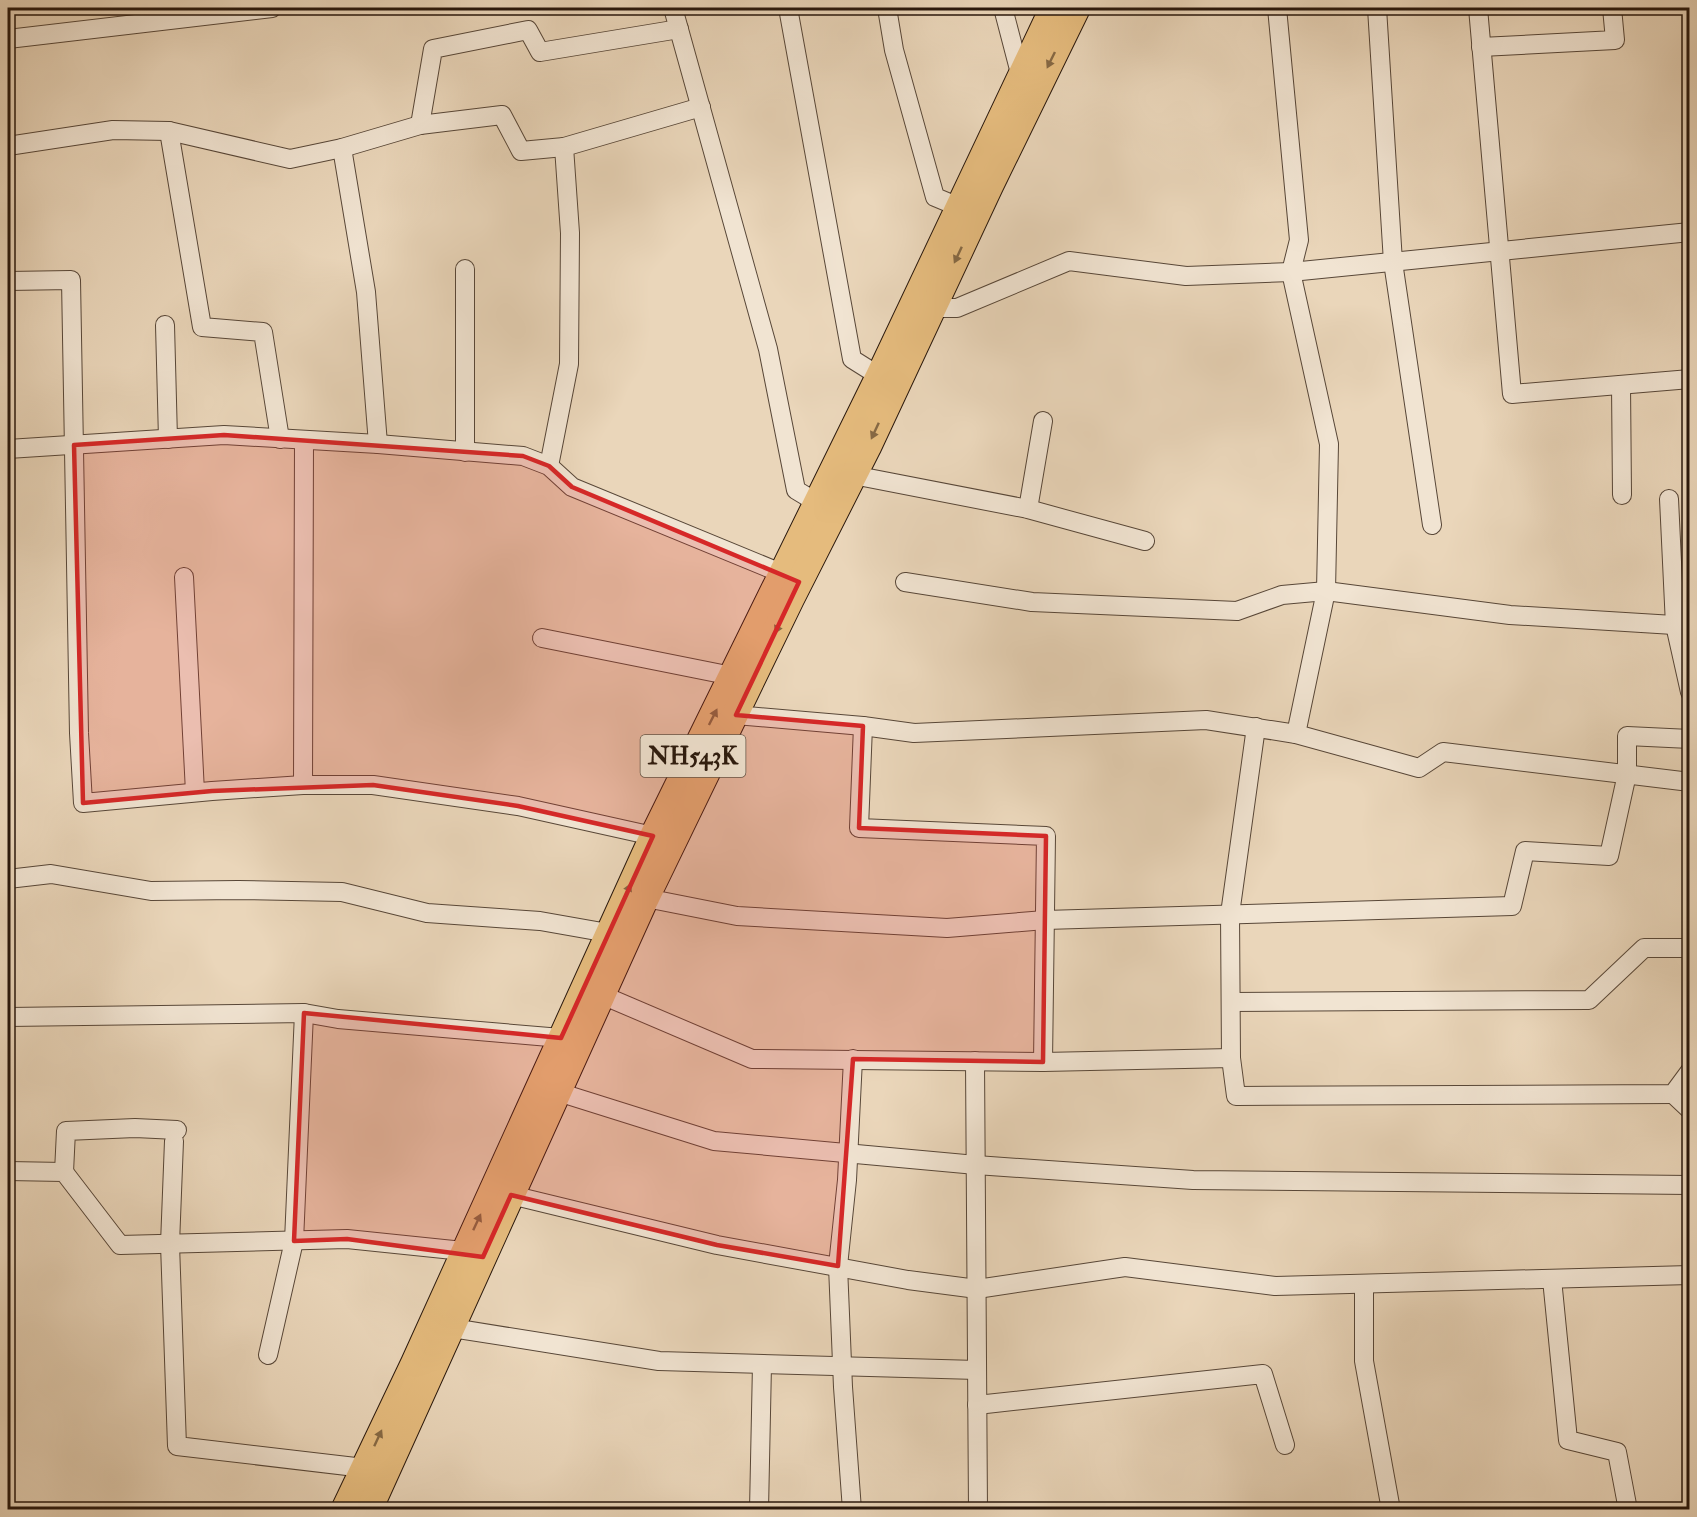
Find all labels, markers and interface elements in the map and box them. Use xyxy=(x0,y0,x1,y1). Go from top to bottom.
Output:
one-way arrow xyxy=(1047,52,1056,69)
one-way arrow xyxy=(953,246,962,263)
one-way arrow xyxy=(870,423,879,440)
one-way arrow xyxy=(774,616,783,633)
one-way arrow xyxy=(708,708,717,725)
road number: NH543K xyxy=(640,735,746,777)
one-way arrow xyxy=(622,883,631,900)
one-way arrow xyxy=(472,1214,481,1231)
one-way arrow xyxy=(374,1429,383,1446)

